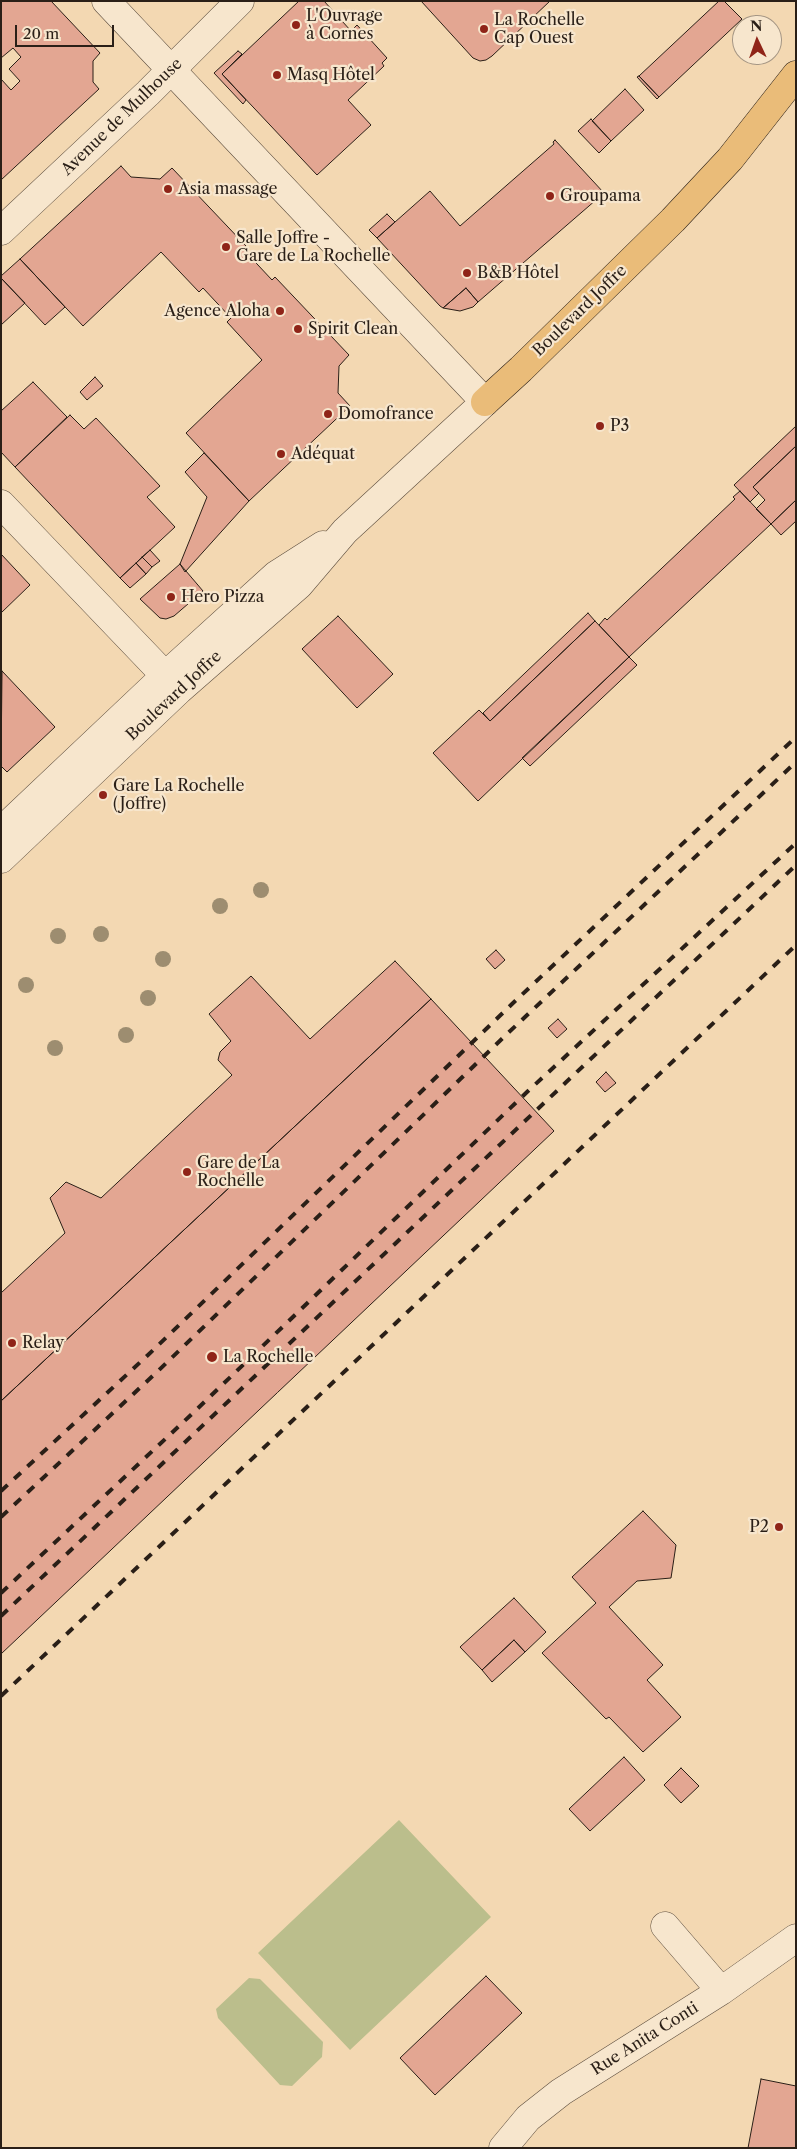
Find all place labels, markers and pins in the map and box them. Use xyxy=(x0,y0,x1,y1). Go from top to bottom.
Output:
place label: L'Ouvrage à Cornes xyxy=(306,6,383,44)
place label: La Rochelle Cap Ouest xyxy=(494,10,584,48)
marker: L'Ouvrage à Cornes xyxy=(290,19,302,31)
marker: La Rochelle Cap Ouest xyxy=(478,23,490,35)
place label: Masq Hôtel xyxy=(287,65,375,85)
marker: Masq Hôtel xyxy=(271,69,283,81)
place label: Asia massage xyxy=(178,179,277,199)
marker: Asia massage xyxy=(162,183,174,195)
place label: Groupama xyxy=(560,186,641,206)
marker: Groupama xyxy=(544,190,556,202)
place label: Salle Joffre - Gare de La Rochelle xyxy=(236,228,390,266)
marker: Salle Joffre - Gare de La Rochelle xyxy=(220,241,232,253)
place label: B&B Hôtel xyxy=(477,263,559,283)
marker: B&B Hôtel xyxy=(461,267,473,279)
place label: Agence Aloha xyxy=(164,301,270,321)
marker: Agence Aloha xyxy=(274,305,286,317)
place label: Spirit Clean xyxy=(308,319,398,339)
marker: Spirit Clean xyxy=(292,323,304,335)
place label: Domofrance xyxy=(338,404,434,424)
marker: Domofrance xyxy=(322,408,334,420)
place label: P3 xyxy=(610,416,629,436)
marker: P3 xyxy=(594,420,606,432)
place label: Adéquat xyxy=(291,444,355,464)
marker: Adéquat xyxy=(275,448,287,460)
place label: Hero Pizza xyxy=(181,587,264,607)
marker: Hero Pizza xyxy=(165,591,177,603)
place label: Gare La Rochelle (Joffre) xyxy=(113,776,244,814)
marker: Gare La Rochelle (Joffre) xyxy=(97,789,109,801)
place label: Gare de La Rochelle xyxy=(197,1153,280,1191)
marker: Gare de La Rochelle xyxy=(181,1166,193,1178)
place label: Relay xyxy=(22,1333,64,1353)
marker: Relay xyxy=(6,1337,18,1349)
place label: La Rochelle xyxy=(223,1347,313,1367)
marker: La Rochelle xyxy=(205,1350,219,1364)
place label: P2 xyxy=(749,1517,769,1537)
marker: P2 xyxy=(773,1521,785,1533)

